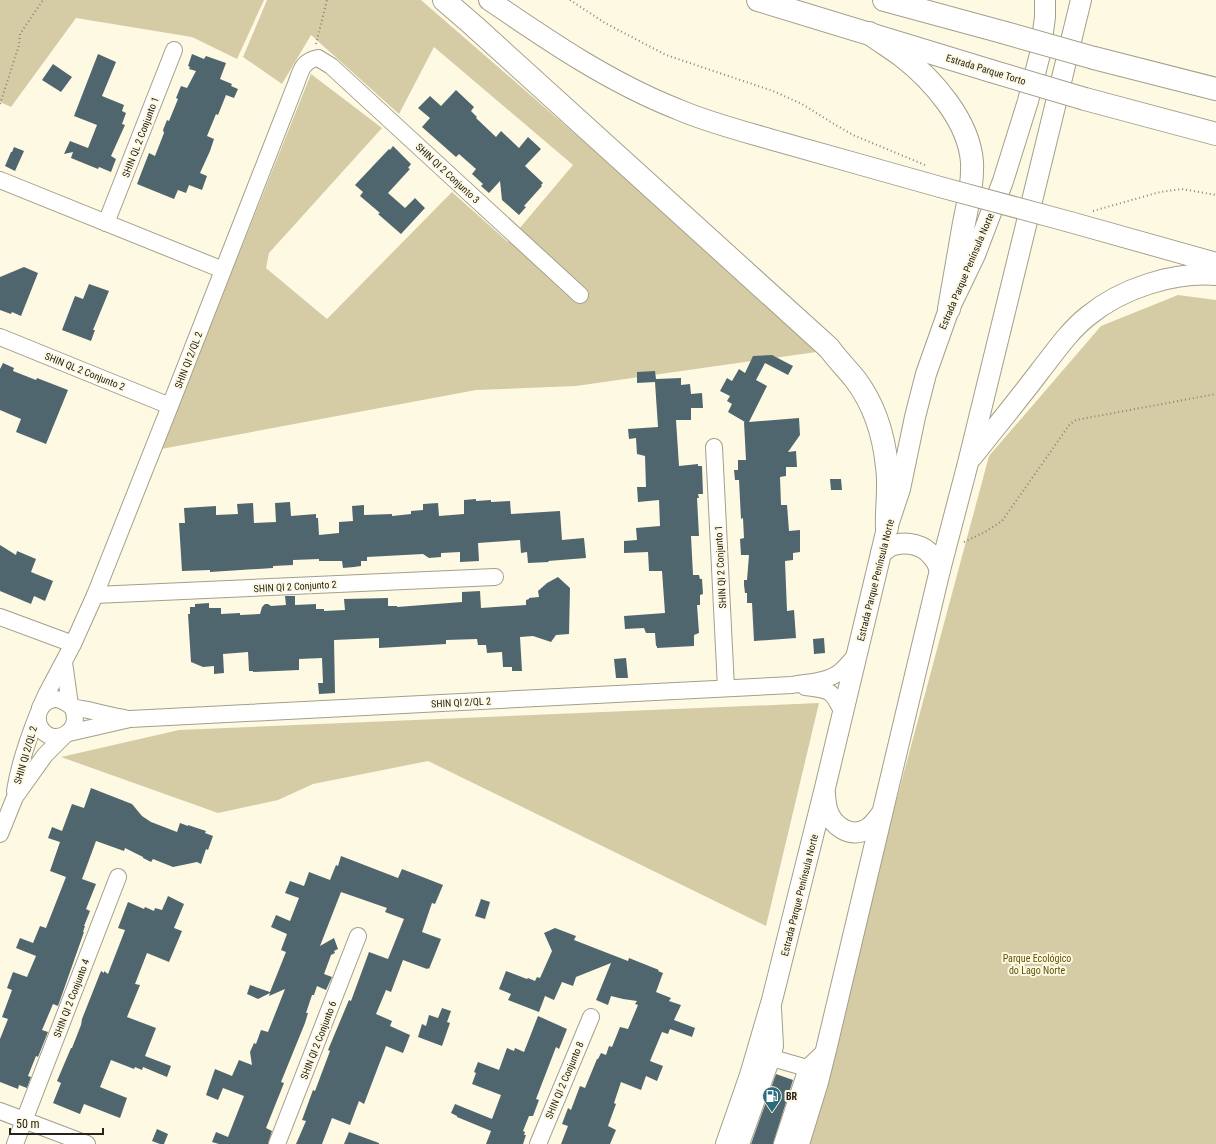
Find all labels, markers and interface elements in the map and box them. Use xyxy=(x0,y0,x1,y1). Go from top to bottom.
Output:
street label: Estrada Parque Torto xyxy=(945,52,1027,87)
street label: SHIN QL 2 Conjunto 1 xyxy=(120,95,161,179)
street label: SHIN QI 2 Conjunto 3 xyxy=(414,141,482,206)
street label: Estrada Parque Península Norte xyxy=(937,211,996,331)
street label: SHIN QI 2/QL 2 xyxy=(173,330,204,390)
street label: SHIN QL 2 Conjunto 2 xyxy=(43,350,126,393)
street label: Estrada Parque Península Norte xyxy=(855,518,896,642)
street label: SHIN QI 2 Conjunto 1 xyxy=(713,525,728,609)
street label: SHIN QI 2 Conjunto 2 xyxy=(253,579,337,594)
street label: SHIN QI 2/QL 2 xyxy=(431,695,491,710)
street label: SHIN QI 2/QL 2 xyxy=(12,725,39,785)
street label: Estrada Parque Península Norte xyxy=(779,833,820,957)
park label: Parque Ecológico do Lago Norte xyxy=(1003,953,1071,976)
street label: SHIN QI 2 Conjunto 4 xyxy=(51,957,91,1039)
street label: SHIN QI 2 Conjunto 6 xyxy=(298,999,338,1081)
street label: SHIN QI 2 Conjunto 8 xyxy=(543,1040,586,1121)
fuel station icon: BR xyxy=(761,1085,783,1113)
place label: BR xyxy=(786,1091,798,1102)
scale bar xyxy=(10,1110,103,1136)
text: 50 m xyxy=(16,1117,40,1131)

